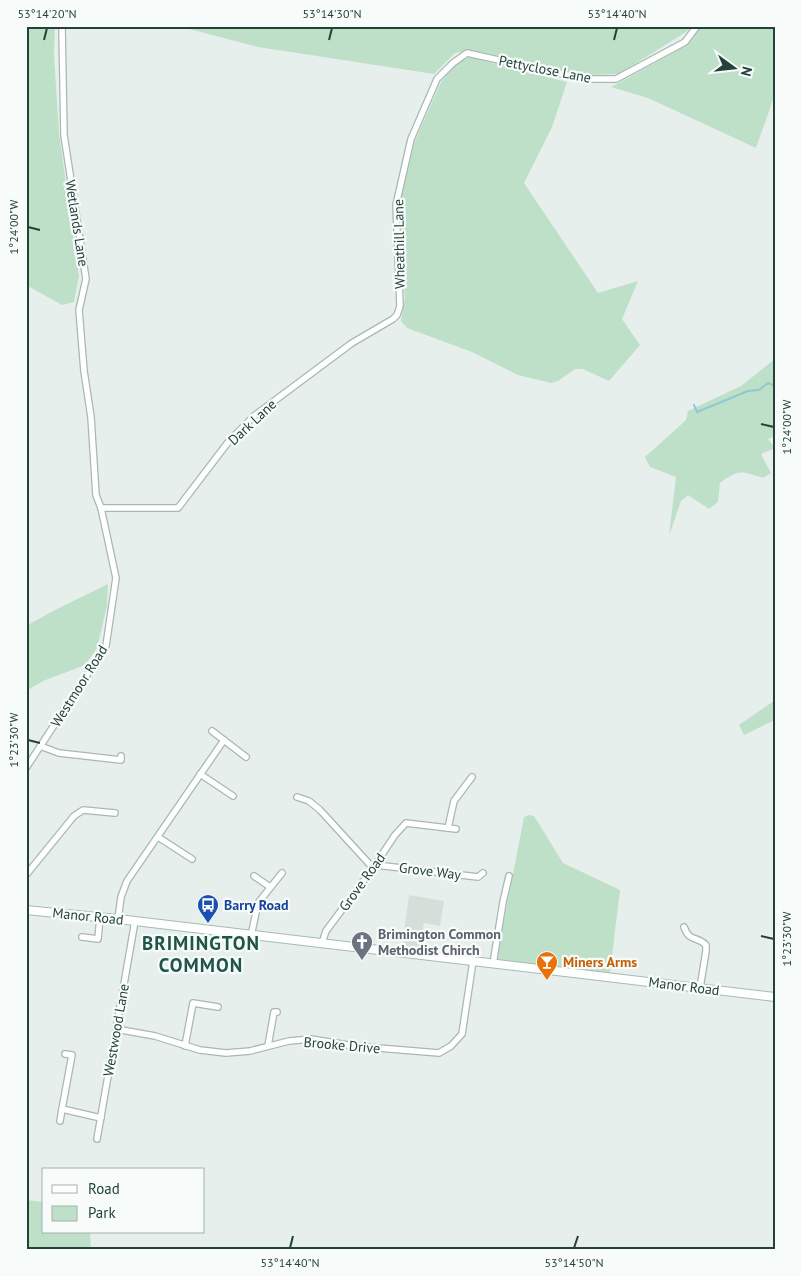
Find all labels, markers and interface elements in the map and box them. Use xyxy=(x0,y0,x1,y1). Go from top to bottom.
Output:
text: 53°14'20"N xyxy=(17,6,77,21)
text: 53°14'30"N xyxy=(302,6,362,21)
text: 53°14'40"N xyxy=(587,6,647,21)
north arrow xyxy=(708,42,758,92)
street label: Pettyclose Lane xyxy=(497,51,593,87)
text: N xyxy=(737,65,756,78)
street label: Wetlands Lane xyxy=(61,178,93,268)
street label: Wheathill Lane xyxy=(389,199,409,289)
text: 1°24'00"W xyxy=(6,200,21,254)
street label: Dark Lane xyxy=(224,395,280,449)
text: 1°24'00"W xyxy=(779,400,794,454)
street label: Westmoor Road xyxy=(47,642,111,730)
text: 1°23'30"W xyxy=(6,713,21,767)
street label: Grove Road xyxy=(335,849,389,915)
street label: Grove Way xyxy=(398,858,463,884)
bus stop icon: Barry Road xyxy=(196,893,220,924)
place label: Barry Road xyxy=(224,896,289,914)
street label: Manor Road xyxy=(52,903,124,929)
text: 1°23'30"W xyxy=(779,912,794,966)
place label: Brimington Common Methodist Chirch xyxy=(378,925,501,959)
church icon: Brimington Common Methodist Chirch xyxy=(350,930,374,961)
district label: BRIMINGTON COMMON xyxy=(142,931,260,977)
bar icon: Miners Arms xyxy=(535,950,559,981)
place label: Miners Arms xyxy=(563,953,637,971)
street label: Manor Road xyxy=(648,973,720,999)
street label: Westwood Lane xyxy=(99,982,133,1078)
street label: Brooke Drive xyxy=(303,1033,381,1057)
legend xyxy=(42,1168,205,1234)
text: Road xyxy=(88,1179,120,1198)
text: Park xyxy=(88,1203,116,1222)
text: 53°14'40"N xyxy=(260,1255,320,1270)
text: 53°14'50"N xyxy=(544,1255,604,1270)

